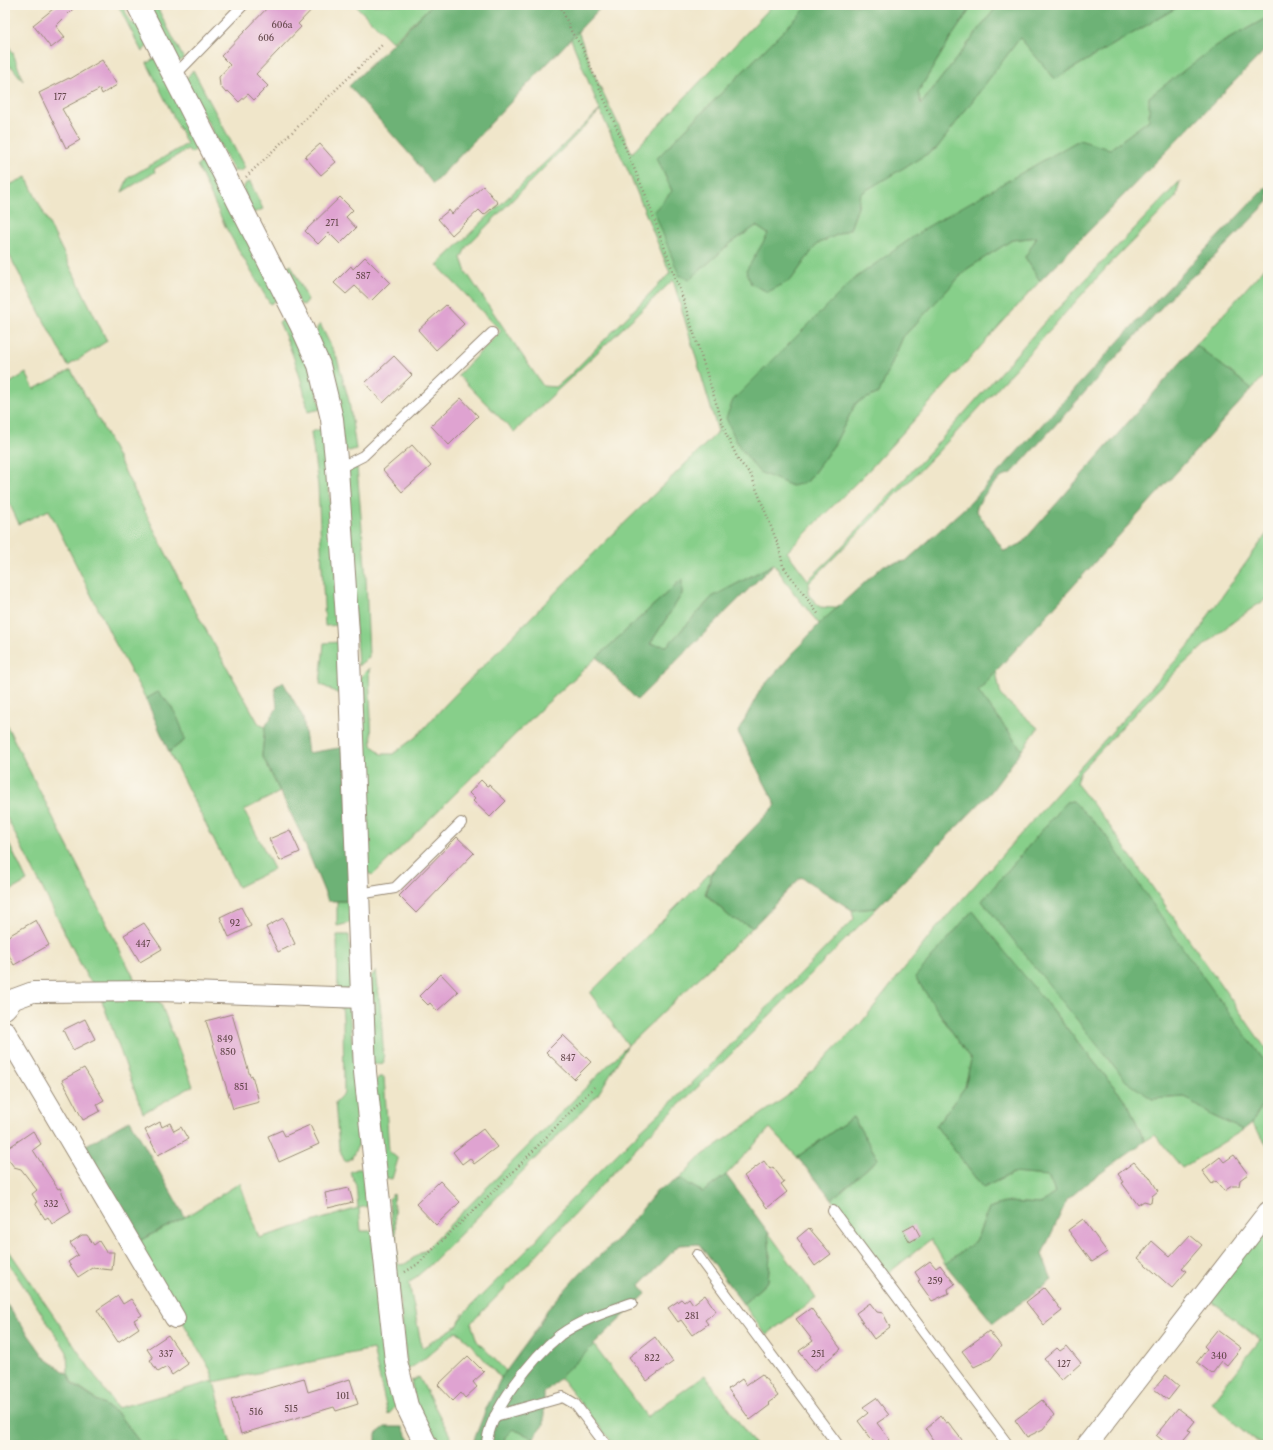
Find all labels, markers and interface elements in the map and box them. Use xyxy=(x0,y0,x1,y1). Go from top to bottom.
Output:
house number: 606a xyxy=(272,19,293,30)
house number: 606 xyxy=(258,32,274,43)
house number: 177 xyxy=(54,91,67,102)
house number: 271 xyxy=(325,217,339,228)
house number: 587 xyxy=(356,270,371,281)
house number: 92 xyxy=(230,917,240,928)
house number: 447 xyxy=(136,938,151,949)
house number: 849 xyxy=(217,1033,233,1044)
house number: 850 xyxy=(220,1046,236,1057)
house number: 847 xyxy=(561,1052,576,1063)
house number: 851 xyxy=(234,1081,248,1092)
house number: 332 xyxy=(43,1198,59,1209)
house number: 259 xyxy=(927,1275,943,1286)
house number: 281 xyxy=(685,1310,699,1321)
house number: 337 xyxy=(159,1348,174,1359)
house number: 251 xyxy=(811,1348,825,1359)
house number: 340 xyxy=(1211,1350,1227,1361)
house number: 822 xyxy=(644,1352,660,1363)
house number: 127 xyxy=(1057,1358,1071,1369)
house number: 101 xyxy=(336,1390,350,1401)
house number: 515 xyxy=(284,1403,298,1414)
house number: 516 xyxy=(249,1406,263,1417)

